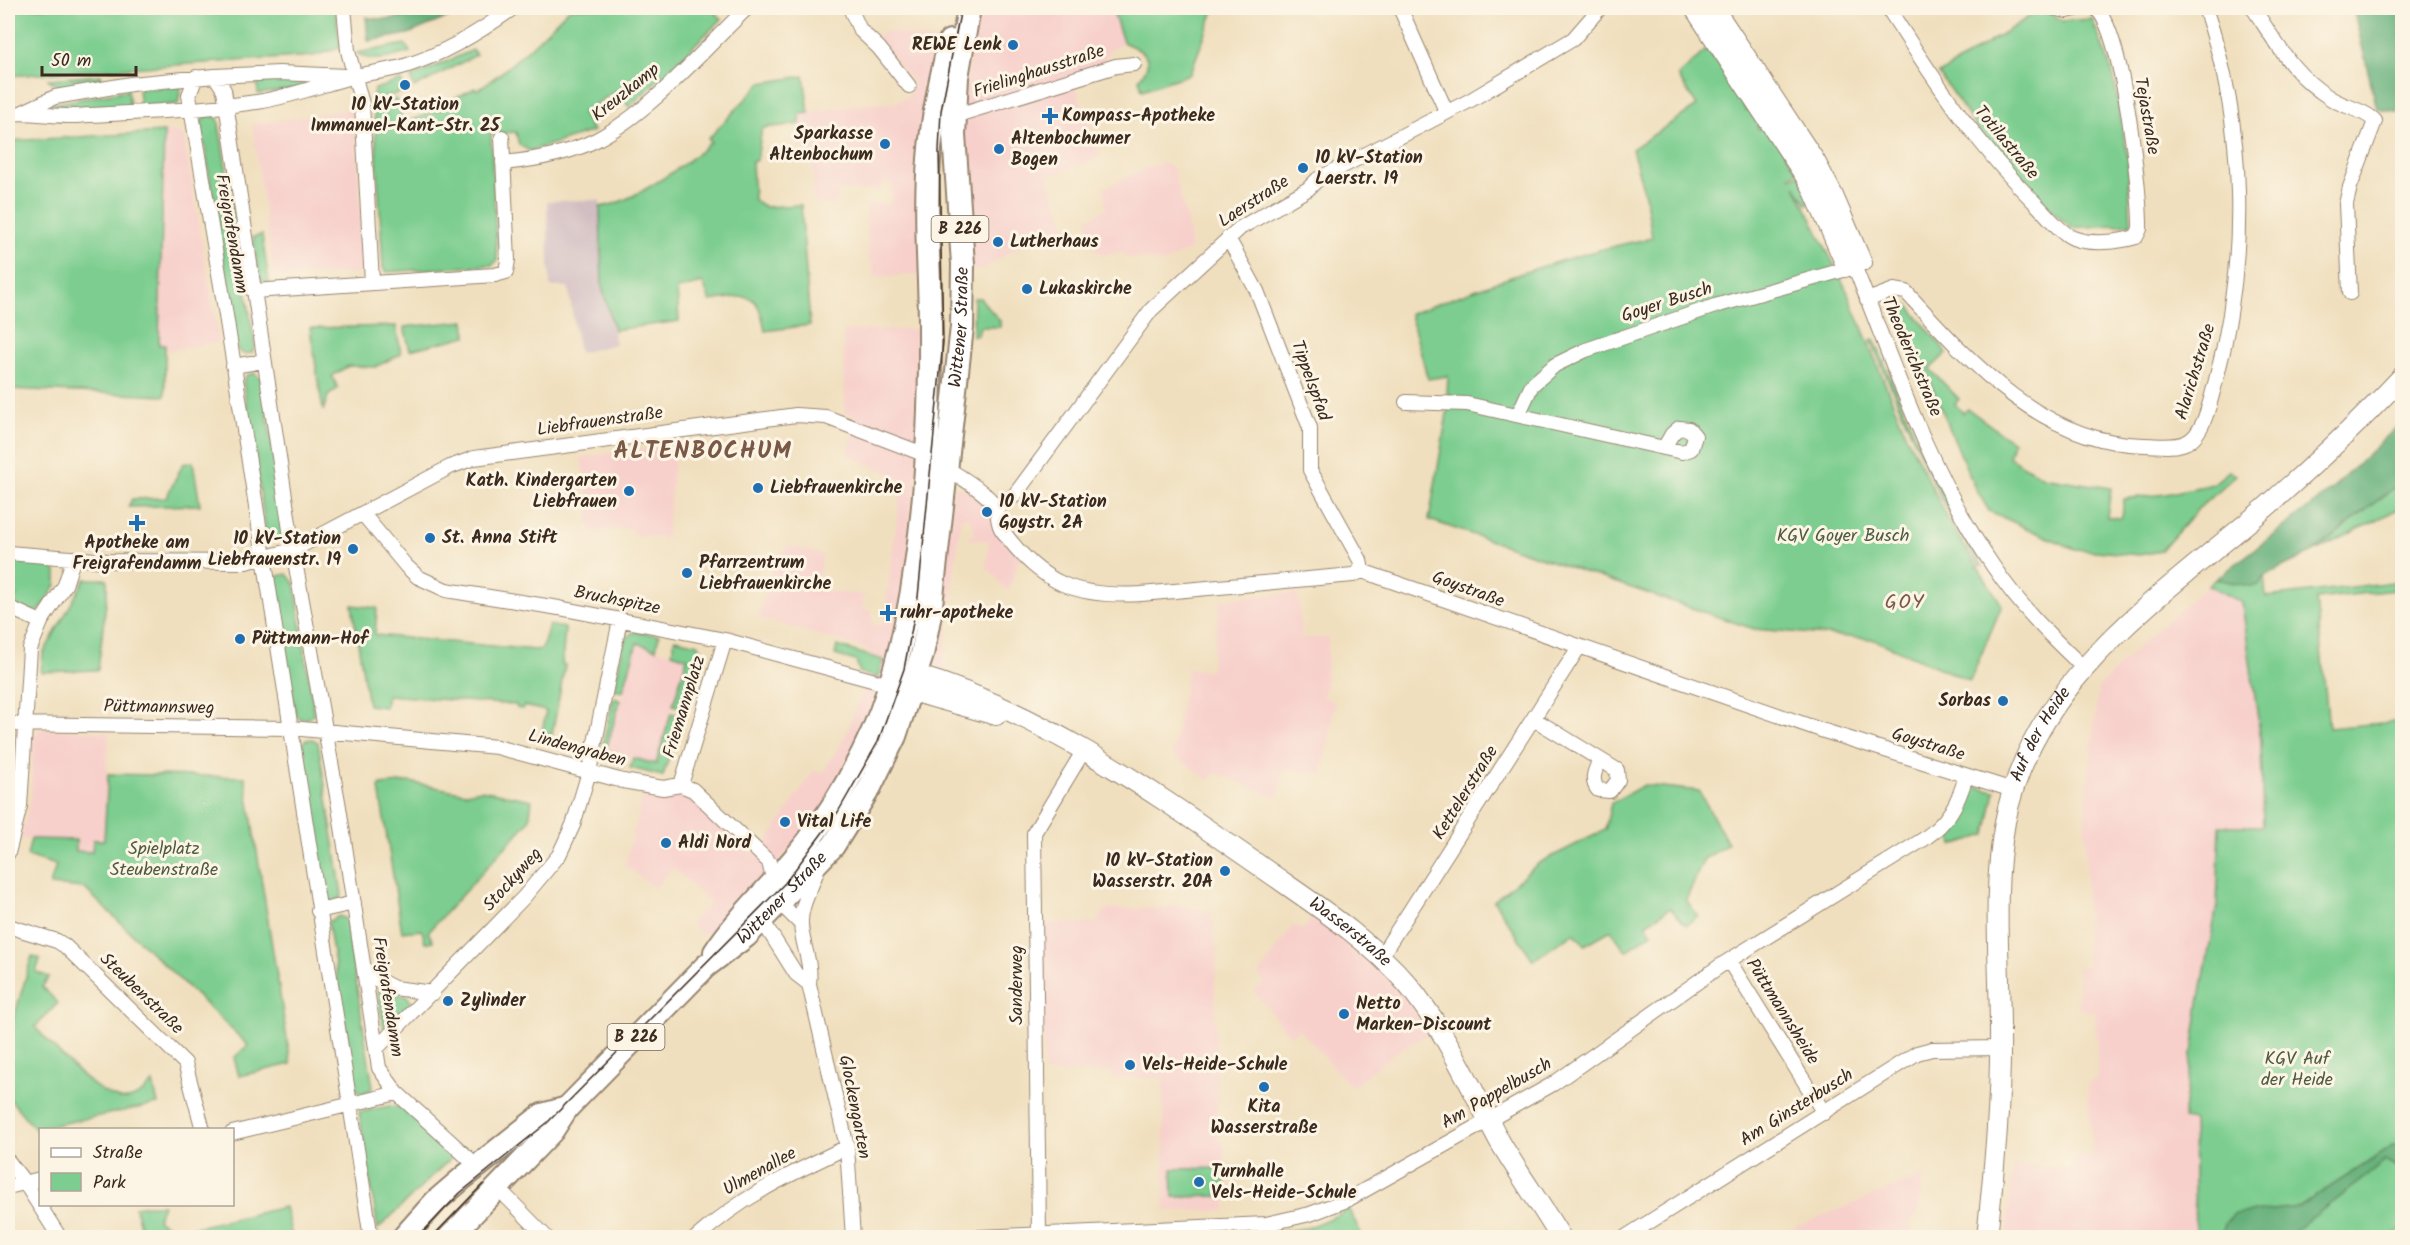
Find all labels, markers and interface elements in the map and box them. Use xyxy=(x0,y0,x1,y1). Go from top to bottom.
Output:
place label: REWE Lenk xyxy=(912,31,1002,60)
street label: Frielinghausstraße xyxy=(970,37,1108,107)
marker: REWE Lenk xyxy=(1006,38,1020,52)
scale bar xyxy=(42,39,136,77)
text: 50 m xyxy=(51,47,91,76)
street label: Kreuzkamp xyxy=(585,56,667,130)
street label: Tejastraße xyxy=(2125,75,2167,157)
marker: 10 kV-Station Immanuel-Kant-Str. 25 xyxy=(398,78,412,92)
place label: 10 kV-Station Immanuel-Kant-Str. 25 xyxy=(310,91,501,141)
street label: Totilastraße xyxy=(1966,99,2046,187)
place label: Kompass-Apotheke xyxy=(1062,102,1215,131)
marker: Kompass-Apotheke xyxy=(1043,109,1057,123)
place label: Sparkasse Altenbochum xyxy=(769,120,873,170)
place label: Altenbochumer Bogen xyxy=(1011,125,1132,175)
marker: Sparkasse Altenbochum xyxy=(878,137,892,151)
marker: Altenbochumer Bogen xyxy=(992,142,1006,156)
place label: 10 kV-Station Laerstr. 19 xyxy=(1315,144,1423,194)
marker: 10 kV-Station Laerstr. 19 xyxy=(1296,161,1310,175)
street label: Laerstraße xyxy=(1213,168,1295,236)
street label: Freigrafendamm xyxy=(206,172,256,296)
road number: B 226 xyxy=(932,216,988,242)
place label: Lutherhaus xyxy=(1010,228,1099,257)
marker: Lutherhaus xyxy=(991,235,1005,249)
street label: Wittener Straße xyxy=(941,267,977,389)
place label: Lukaskirche xyxy=(1039,275,1132,304)
street label: Goyer Busch xyxy=(1618,275,1716,331)
marker: Lukaskirche xyxy=(1020,282,1034,296)
street label: Theoderichstraße xyxy=(1873,292,1949,422)
street label: Alarichstraße xyxy=(2168,320,2224,424)
street label: Tippelspfad xyxy=(1282,337,1338,426)
street label: Liebfrauenstraße xyxy=(535,399,665,445)
district label: ALTENBOCHUM xyxy=(614,432,792,471)
place label: Kath. Kindergarten Liebfrauen xyxy=(466,467,617,517)
place label: Liebfrauenkirche xyxy=(770,474,903,503)
marker: Liebfrauenkirche xyxy=(751,481,765,495)
marker: Kath. Kindergarten Liebfrauen xyxy=(622,484,636,498)
place label: 10 kV-Station Goystr. 2A xyxy=(999,488,1107,538)
marker: 10 kV-Station Goystr. 2A xyxy=(980,505,994,519)
marker: Apotheke am Freigrafendamm xyxy=(130,516,144,530)
park label: KGV Goyer Busch xyxy=(1777,522,1909,551)
place label: St. Anna Stift xyxy=(442,524,558,553)
place label: 10 kV-Station Liebfrauenstr. 19 xyxy=(208,525,341,575)
place label: Apotheke am Freigrafendamm xyxy=(72,529,202,579)
marker: St. Anna Stift xyxy=(423,531,437,545)
marker: 10 kV-Station Liebfrauenstr. 19 xyxy=(346,542,360,556)
place label: Pfarrzentrum Liebfrauenkirche xyxy=(699,549,832,599)
street label: Goystraße xyxy=(1428,564,1508,616)
marker: Pfarrzentrum Liebfrauenkirche xyxy=(680,566,694,580)
street label: Bruchspitze xyxy=(571,578,663,624)
district label: GOY xyxy=(1885,587,1925,619)
place label: ruhr-apotheke xyxy=(900,599,1013,628)
marker: ruhr-apotheke xyxy=(881,606,895,620)
place label: Püttmann-Hof xyxy=(252,625,370,654)
marker: Püttmann-Hof xyxy=(233,632,247,646)
street label: Friemannplatz xyxy=(656,652,714,762)
street label: Auf der Heide xyxy=(2002,681,2079,786)
place label: Sorbas xyxy=(1939,687,1992,716)
street label: Püttmannsweg xyxy=(103,693,215,723)
marker: Sorbas xyxy=(1996,694,2010,708)
street label: Goystraße xyxy=(1888,720,1968,770)
street label: Lindengraben xyxy=(525,722,629,776)
street label: Kettelerstraße xyxy=(1425,740,1507,846)
place label: Vital Life xyxy=(797,808,872,837)
marker: Vital Life xyxy=(778,815,792,829)
place label: Aldi Nord xyxy=(678,829,752,858)
park label: Spielplatz Steubenstraße xyxy=(110,835,218,885)
marker: Aldi Nord xyxy=(659,836,673,850)
street label: Stockyweg xyxy=(476,841,550,919)
street label: Wittener Straße xyxy=(731,845,835,952)
place label: 10 kV-Station Wasserstr. 20A xyxy=(1092,847,1213,897)
marker: 10 kV-Station Wasserstr. 20A xyxy=(1218,864,1232,878)
street label: Wasserstraße xyxy=(1302,890,1398,974)
street label: Freigrafendamm xyxy=(363,935,411,1059)
street label: Sanderweg xyxy=(1003,945,1032,1025)
street label: Steubenstraße xyxy=(92,946,190,1042)
street label: Püttmannsheide xyxy=(1738,953,1826,1071)
place label: Zylinder xyxy=(460,987,527,1016)
place label: Netto Marken-Discount xyxy=(1356,990,1492,1040)
marker: Zylinder xyxy=(441,994,455,1008)
marker: Netto Marken-Discount xyxy=(1337,1007,1351,1021)
road number: B 226 xyxy=(608,1024,664,1050)
park label: KGV Auf der Heide xyxy=(2261,1045,2333,1095)
street label: Am Pappelbusch xyxy=(1436,1050,1558,1138)
place label: Vels-Heide-Schule xyxy=(1142,1051,1288,1080)
street label: Glockengarten xyxy=(830,1053,878,1161)
marker: Vels-Heide-Schule xyxy=(1123,1058,1137,1072)
street label: Am Ginsterbusch xyxy=(1734,1061,1860,1155)
marker: Kita Wasserstraße xyxy=(1257,1080,1271,1094)
place label: Kita Wasserstraße xyxy=(1210,1093,1318,1143)
legend xyxy=(39,1128,234,1206)
text: Straße xyxy=(93,1139,143,1168)
street label: Ulmenallee xyxy=(718,1140,802,1204)
place label: Turnhalle Vels-Heide-Schule xyxy=(1211,1158,1357,1208)
text: Park xyxy=(93,1169,126,1198)
marker: Turnhalle Vels-Heide-Schule xyxy=(1192,1175,1206,1189)

